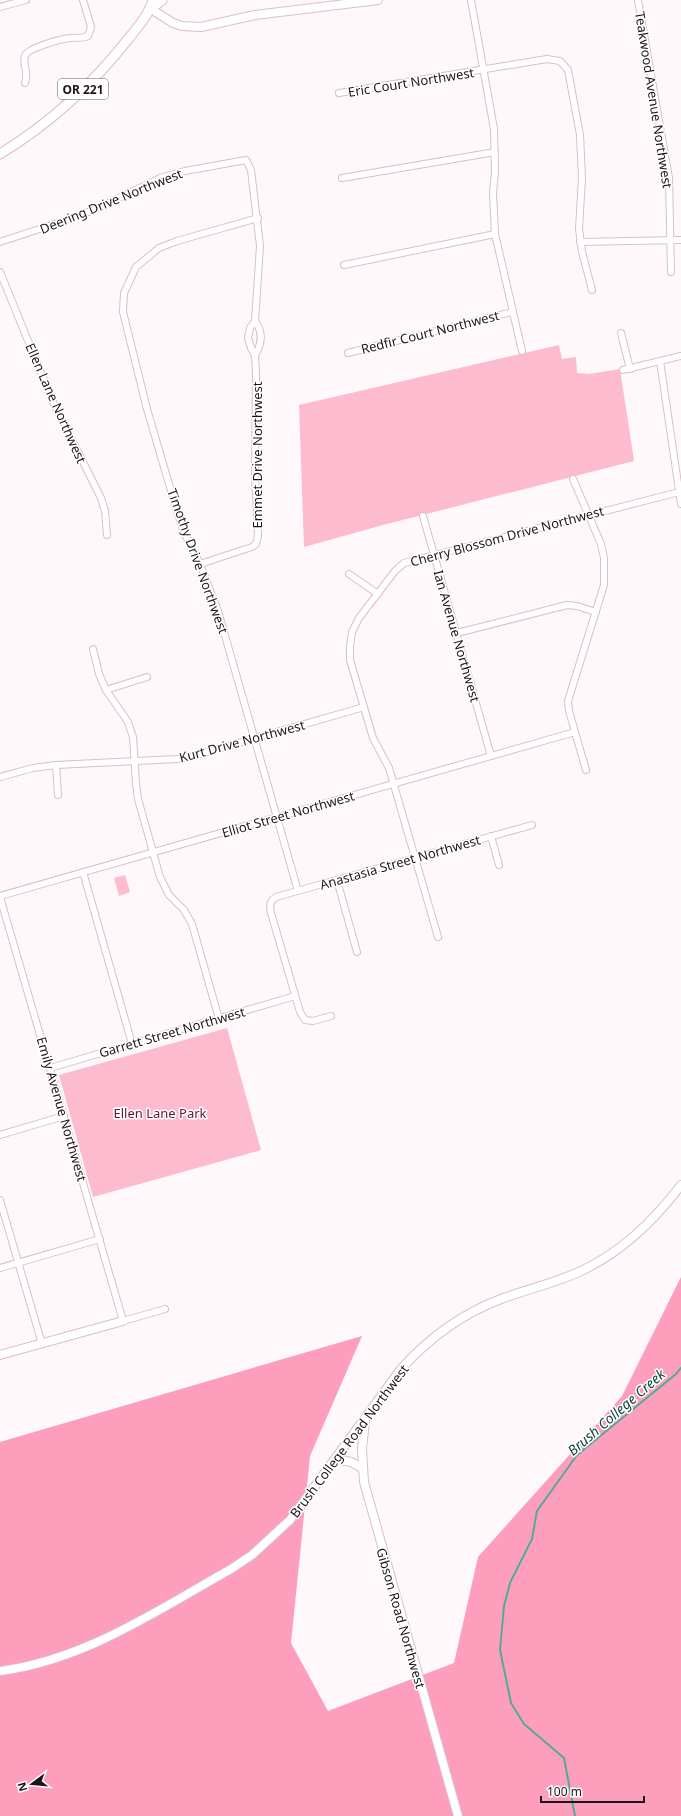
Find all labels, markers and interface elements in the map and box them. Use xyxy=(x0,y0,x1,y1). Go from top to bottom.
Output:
street label: Teakwood Avenue Northwest xyxy=(631,10,677,190)
street label: Eric Court Northwest xyxy=(347,63,476,101)
road number: OR 221 xyxy=(58,79,108,99)
street label: Deering Drive Northwest xyxy=(37,164,185,238)
street label: Redfir Court Northwest xyxy=(359,306,501,358)
street label: Ellen Lane Northwest xyxy=(21,340,91,466)
street label: Emmet Drive Northwest xyxy=(248,381,266,528)
street label: Timothy Drive Northwest xyxy=(163,486,233,636)
street label: Cherry Blossom Drive Northwest xyxy=(408,501,606,571)
street label: Ian Avenue Northwest xyxy=(430,568,485,704)
street label: Kurt Drive Northwest xyxy=(177,715,307,766)
street label: Elliot Street Northwest xyxy=(220,786,357,842)
street label: Anastasia Street Northwest xyxy=(318,830,483,894)
street label: Garrett Street Northwest xyxy=(97,1002,248,1062)
street label: Emily Avenue Northwest xyxy=(33,1035,91,1184)
park label: Ellen Lane Park xyxy=(113,1104,207,1122)
street label: Brush College Road Northwest xyxy=(285,1361,413,1521)
water label: Brush College Creek xyxy=(563,1364,670,1460)
street label: Gibson Road Northwest xyxy=(372,1546,430,1691)
north arrow xyxy=(12,1764,52,1804)
scale bar xyxy=(541,1778,644,1804)
text: N xyxy=(13,1781,30,1793)
text: 100 m xyxy=(547,1783,582,1800)

